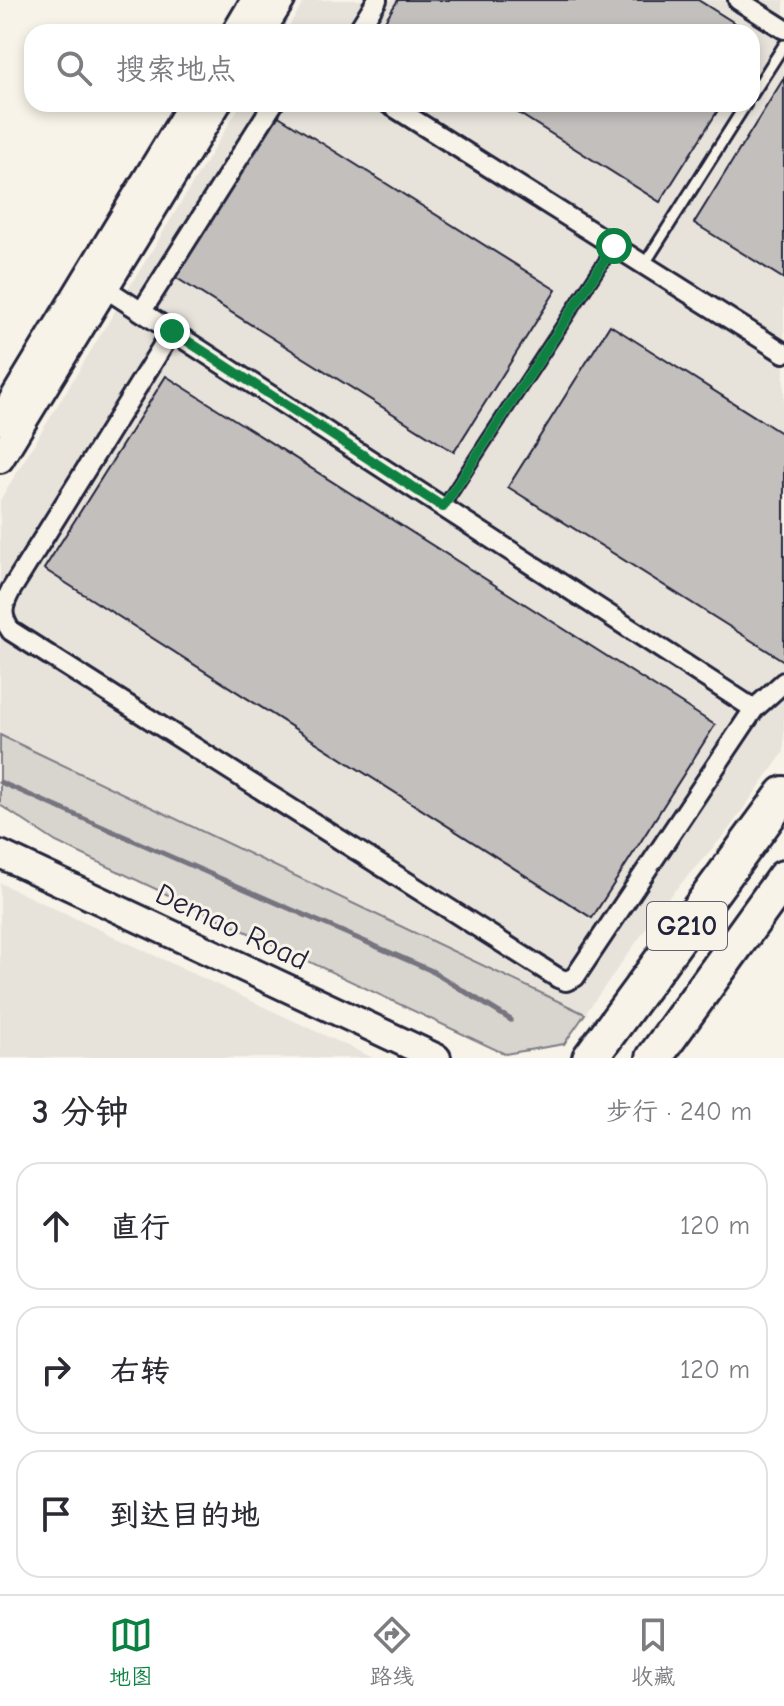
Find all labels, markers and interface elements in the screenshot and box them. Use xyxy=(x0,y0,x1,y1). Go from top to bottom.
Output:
search box xyxy=(24,24,760,112)
icon: search xyxy=(52,46,96,90)
text: 搜索地点 xyxy=(116,52,236,87)
route start xyxy=(596,228,632,264)
route end xyxy=(154,313,190,349)
street label: Demao Road xyxy=(150,876,314,978)
road number: G210 xyxy=(647,902,727,950)
text: 3 分钟 xyxy=(32,1092,129,1132)
text: 步行 · 240 m xyxy=(606,1097,752,1127)
icon: ahead xyxy=(34,1204,78,1248)
text: 直行 xyxy=(110,1210,170,1245)
text: 120 m xyxy=(680,1211,750,1241)
icon: right xyxy=(34,1348,78,1392)
text: 右转 xyxy=(110,1354,170,1389)
text: 120 m xyxy=(680,1355,750,1385)
icon: arrive xyxy=(34,1492,78,1536)
text: 到达目的地 xyxy=(110,1498,260,1533)
tab: 地图 xyxy=(109,1613,153,1690)
tab: 路线 xyxy=(370,1613,414,1690)
tab: 收藏 xyxy=(631,1613,675,1690)

